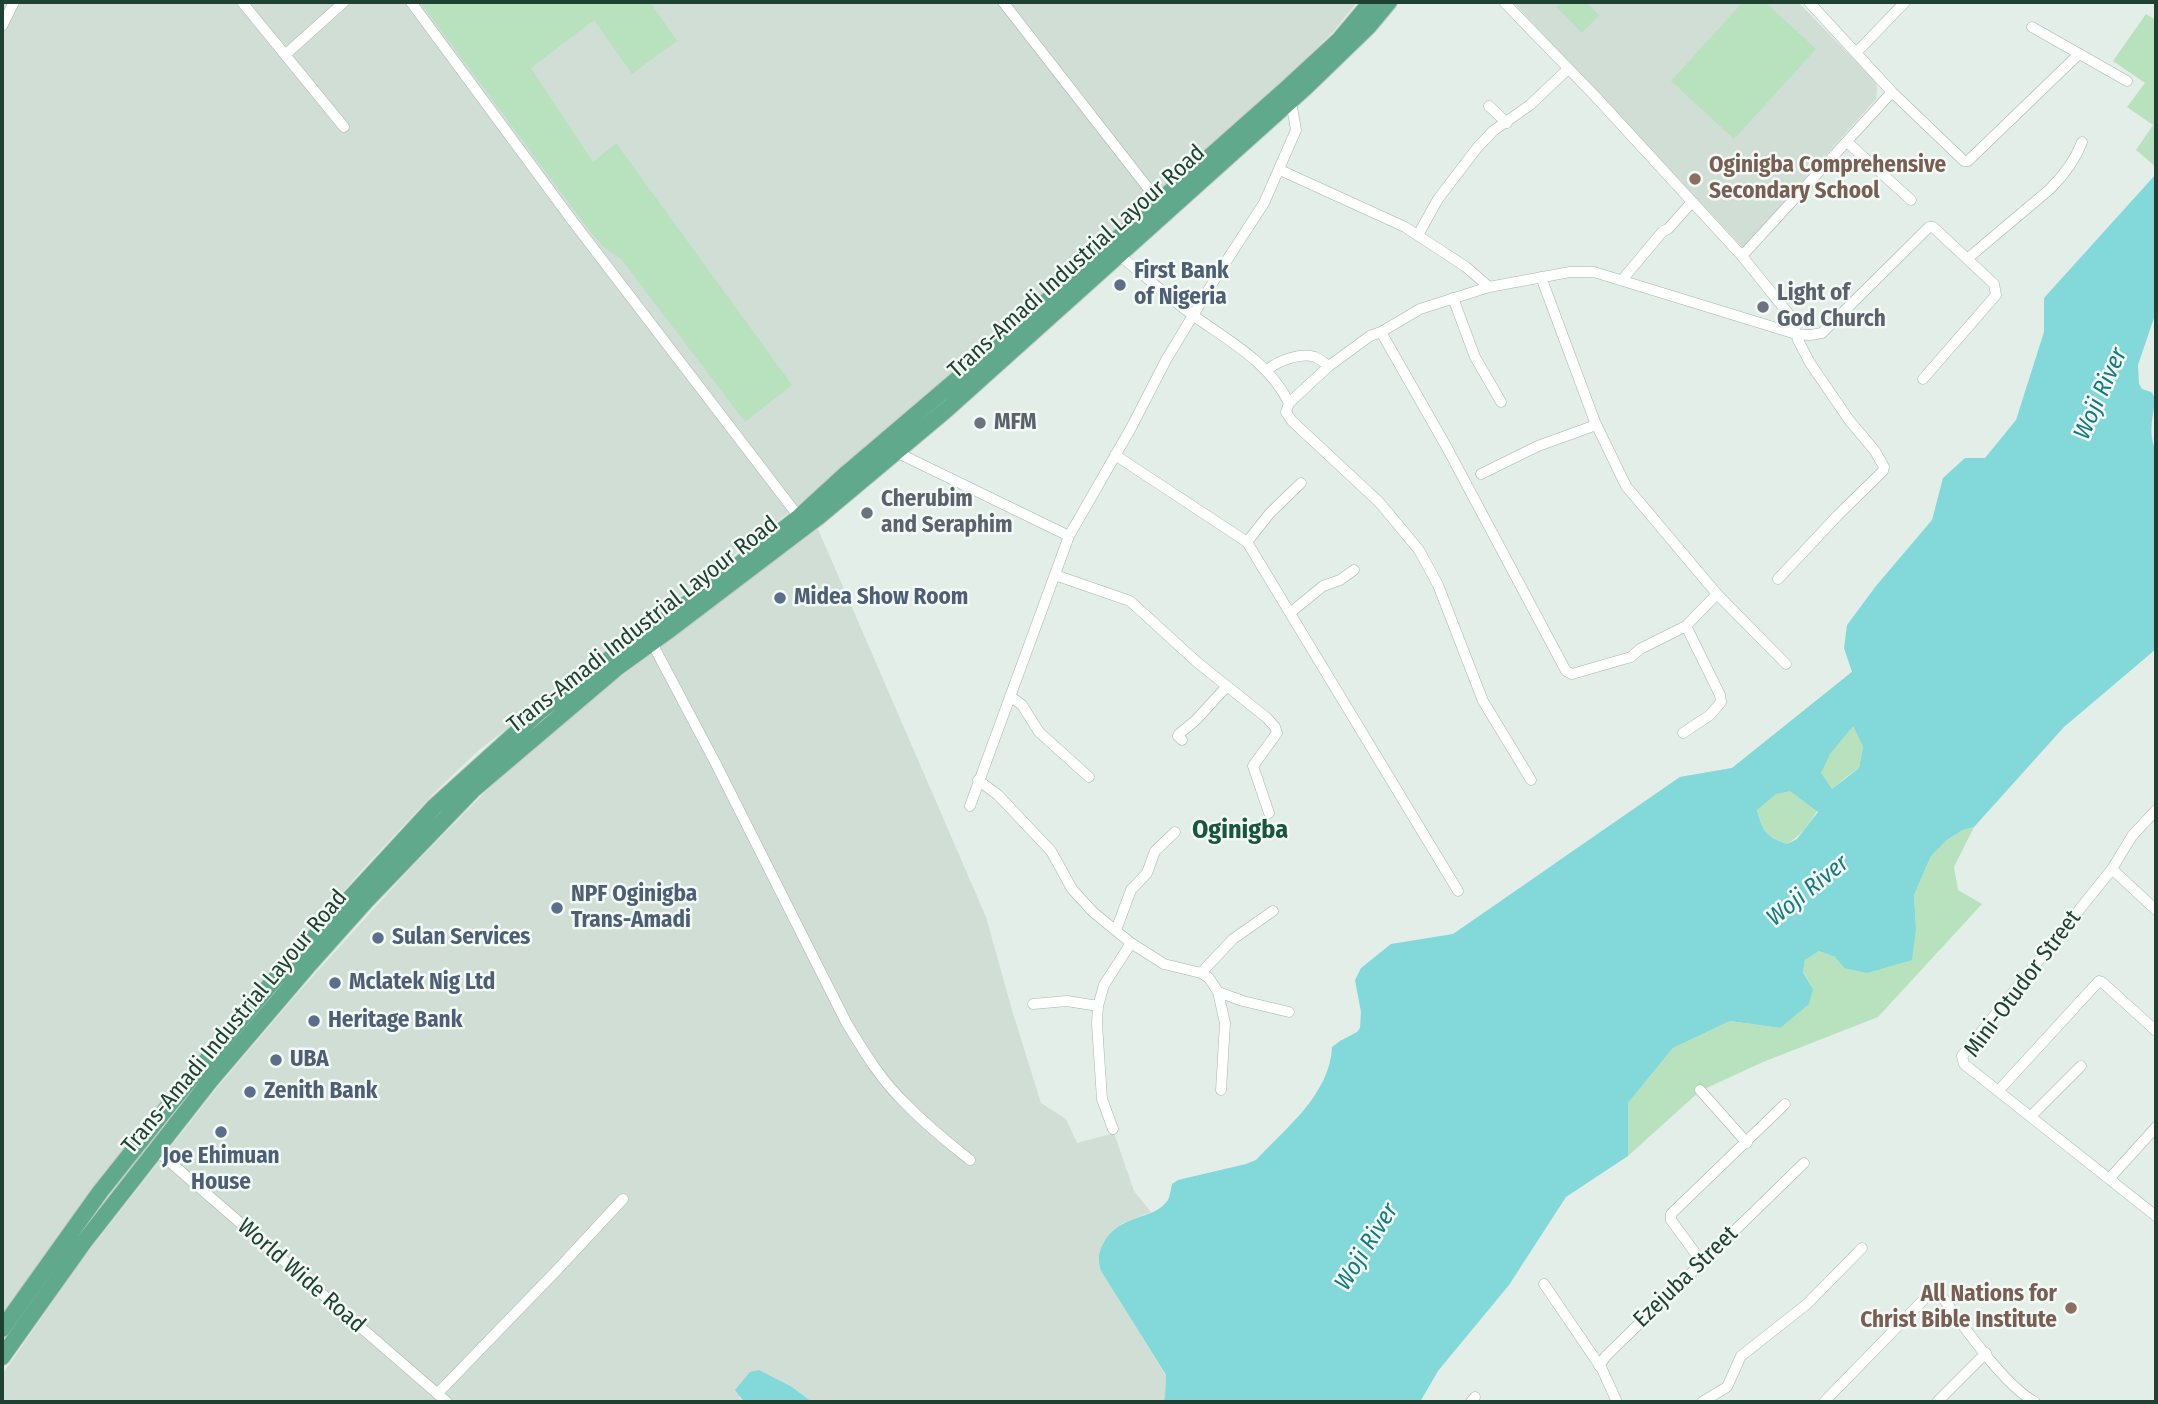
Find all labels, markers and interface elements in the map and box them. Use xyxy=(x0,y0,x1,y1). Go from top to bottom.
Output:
street label: Trans-Amadi Industrial Layour Road xyxy=(943,139,1211,385)
place label: Oginigba Comprehensive Secondary School xyxy=(1709,152,1946,206)
marker: Oginigba Comprehensive Secondary School xyxy=(1687,171,1703,187)
place label: First Bank of Nigeria xyxy=(1134,258,1229,312)
marker: First Bank of Nigeria xyxy=(1112,277,1128,293)
place label: Light of God Church xyxy=(1777,280,1886,334)
marker: Light of God Church xyxy=(1755,299,1771,315)
water label: Woji River xyxy=(2068,344,2134,444)
place label: MFM xyxy=(994,409,1037,437)
marker: MFM xyxy=(972,415,988,431)
place label: Cherubim and Seraphim xyxy=(881,486,1013,540)
marker: Cherubim and Seraphim xyxy=(859,505,875,521)
street label: Trans-Amadi Industrial Layour Road xyxy=(502,511,784,739)
place label: Midea Show Room xyxy=(794,584,968,612)
marker: Midea Show Room xyxy=(772,590,788,606)
district label: Oginigba xyxy=(1192,815,1288,847)
water label: Woji River xyxy=(1761,849,1855,933)
place label: NPF Oginigba Trans-Amadi xyxy=(571,881,697,935)
street label: Trans-Amadi Industrial Layour Road xyxy=(117,885,353,1159)
marker: NPF Oginigba Trans-Amadi xyxy=(549,900,565,916)
street label: Mini-Otudor Street xyxy=(1959,905,2087,1063)
place label: Sulan Services xyxy=(392,924,530,952)
marker: Sulan Services xyxy=(370,930,386,946)
place label: Mclatek Nig Ltd xyxy=(349,969,495,997)
marker: Mclatek Nig Ltd xyxy=(327,975,343,991)
place label: Heritage Bank xyxy=(328,1007,462,1035)
marker: Heritage Bank xyxy=(306,1013,322,1029)
place label: UBA xyxy=(290,1046,329,1074)
marker: UBA xyxy=(268,1052,284,1068)
place label: Zenith Bank xyxy=(264,1078,377,1106)
marker: Zenith Bank xyxy=(242,1084,258,1100)
marker: Joe Ehimuan House xyxy=(213,1124,229,1140)
place label: Joe Ehimuan House xyxy=(162,1143,280,1197)
water label: Woji River xyxy=(1329,1198,1405,1296)
street label: World Wide Road xyxy=(231,1213,371,1339)
street label: Ezejuba Street xyxy=(1628,1220,1744,1334)
place label: All Nations for Christ Bible Institute xyxy=(1860,1281,2057,1335)
marker: All Nations for Christ Bible Institute xyxy=(2063,1300,2079,1316)

